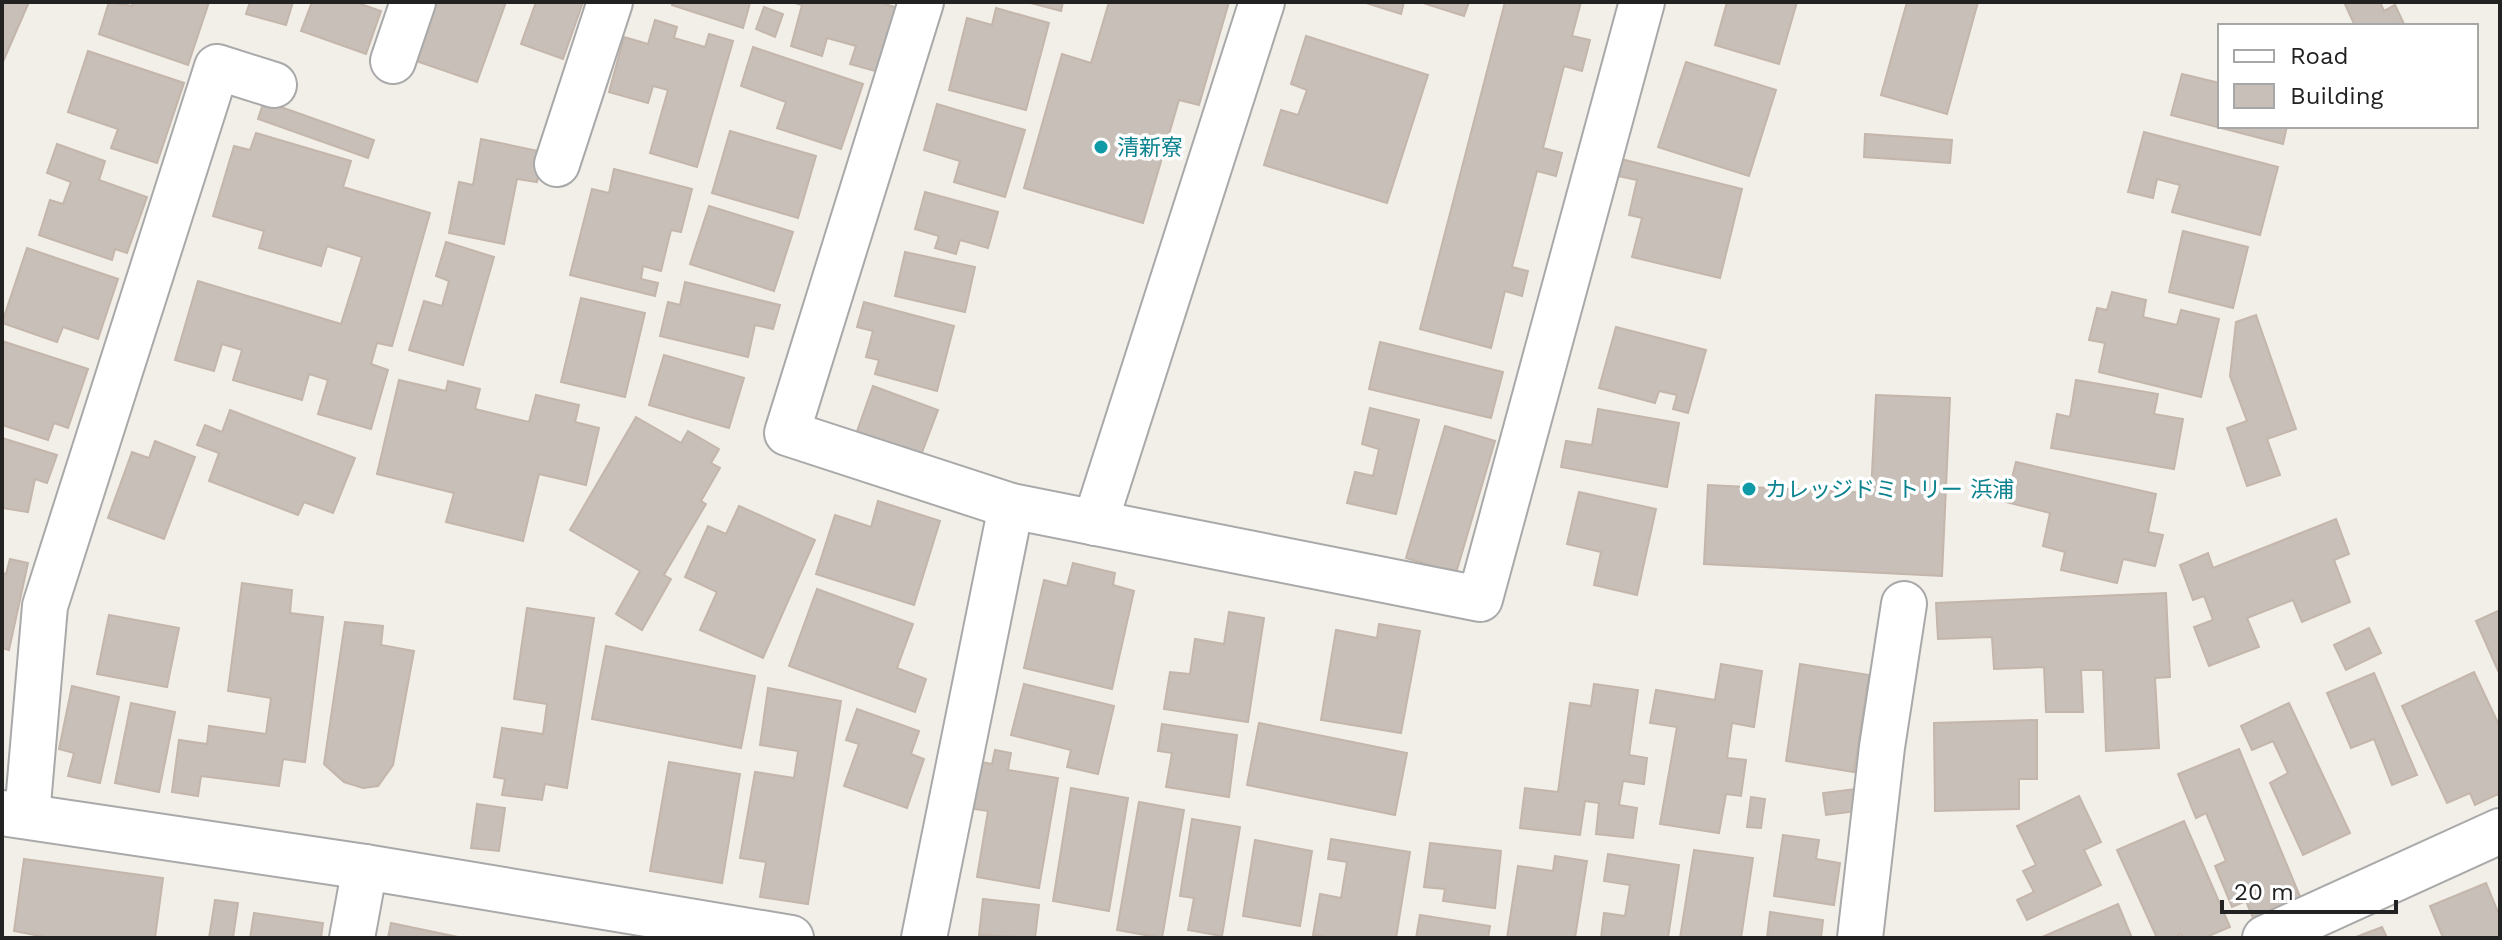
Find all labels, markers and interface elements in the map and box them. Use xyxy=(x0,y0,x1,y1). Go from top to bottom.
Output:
legend xyxy=(2218,24,2478,128)
text: Road xyxy=(2290,42,2349,70)
text: Building xyxy=(2290,82,2383,110)
place label: 清新寮 xyxy=(1117,135,1183,160)
marker: 清新寮 xyxy=(1092,138,1110,156)
place label: カレッジドミトリー 浜浦 xyxy=(1765,477,2015,502)
marker: カレッジドミトリー 浜浦 xyxy=(1740,480,1758,498)
scale bar xyxy=(2222,864,2396,914)
text: 20 m xyxy=(2234,878,2294,906)

